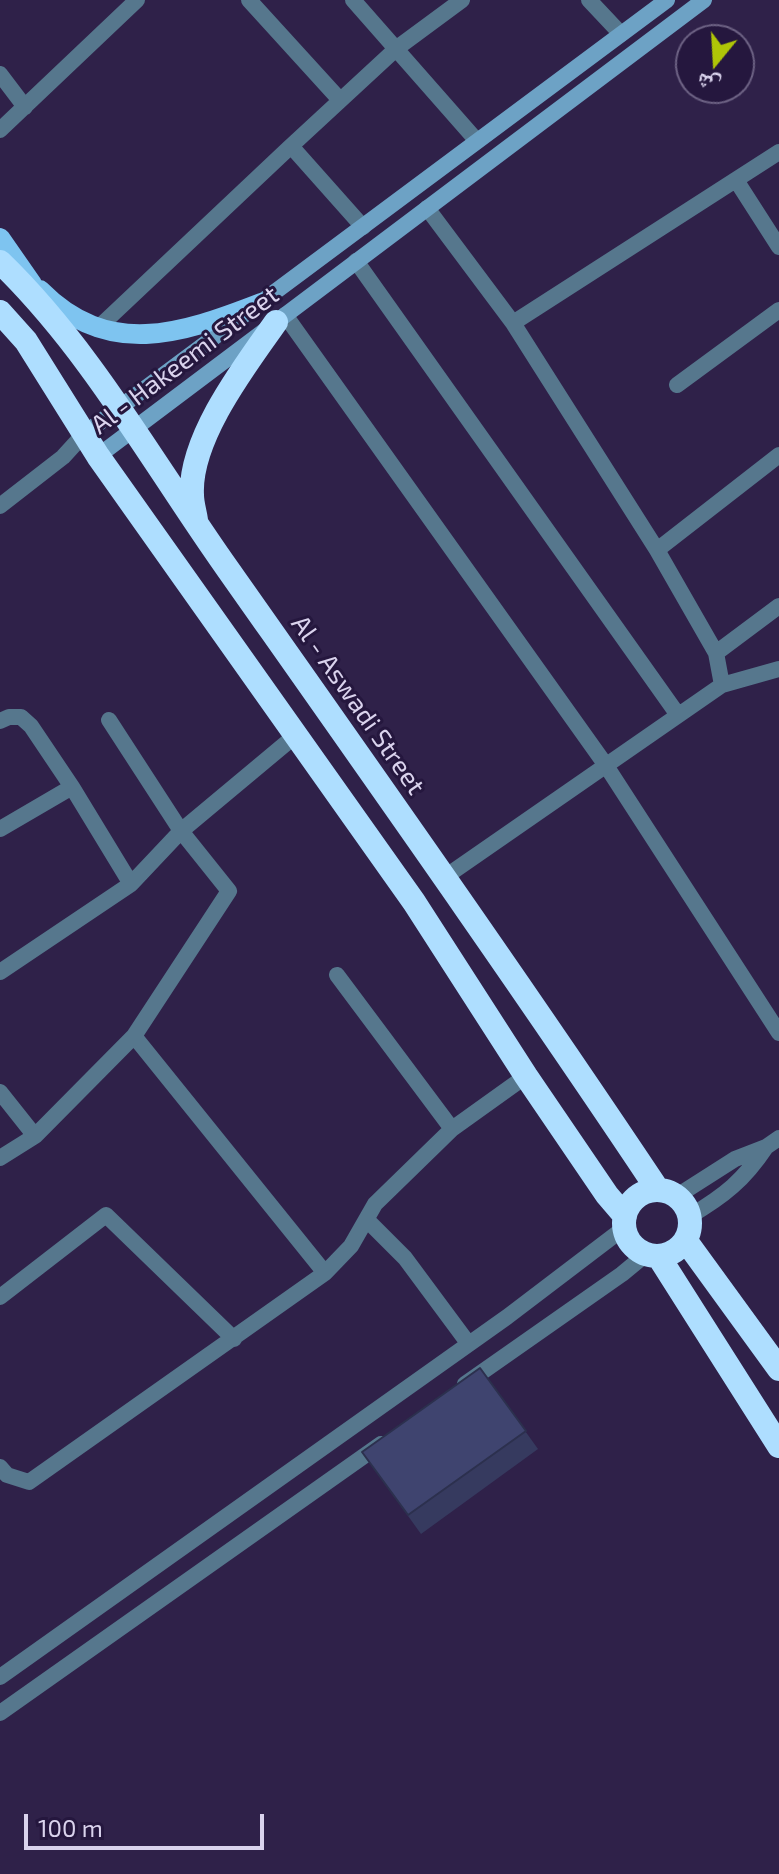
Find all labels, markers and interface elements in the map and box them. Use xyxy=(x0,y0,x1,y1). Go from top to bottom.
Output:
north arrow xyxy=(675,24,755,104)
text: ش xyxy=(693,69,723,101)
street label: Al - Hakeemi Street xyxy=(85,279,285,441)
street label: Al - Aswadi Street xyxy=(285,609,431,801)
scale bar xyxy=(28,1798,268,1848)
text: 100 m xyxy=(38,1813,103,1842)

